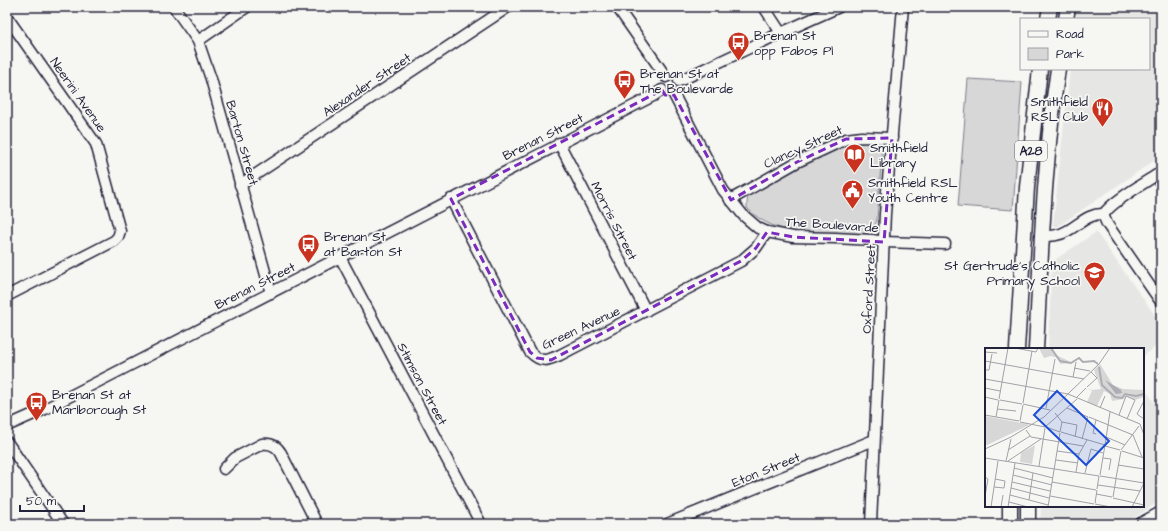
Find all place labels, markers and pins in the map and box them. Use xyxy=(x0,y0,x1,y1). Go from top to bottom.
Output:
place label: Brenan St opp Fabos Pl xyxy=(754,27,833,60)
bus stop icon: Brenan St opp Fabos Pl xyxy=(725,30,751,63)
place label: Brenan St at The Boulevarde xyxy=(640,65,733,98)
bus stop icon: Brenan St at The Boulevarde xyxy=(612,68,638,101)
place label: Smithfield RSL Club xyxy=(1030,93,1089,126)
restaurant icon: Smithfield RSL Club xyxy=(1090,96,1116,129)
place label: Smithfield Library xyxy=(870,139,928,173)
library icon: Smithfield Library xyxy=(842,142,868,175)
place label: Smithfield RSL Youth Centre xyxy=(868,174,957,207)
public building icon: Smithfield RSL Youth Centre xyxy=(839,177,865,210)
place label: Brenan St at Barton St xyxy=(324,228,403,261)
bus stop icon: Brenan St at Barton St xyxy=(296,231,322,264)
place label: St Gertrude's Catholic Primary School xyxy=(944,257,1080,291)
school or university icon: St Gertrude's Catholic Primary School xyxy=(1082,260,1108,293)
place label: Brenan St at Marlborough St xyxy=(52,386,147,420)
bus stop icon: Brenan St at Marlborough St xyxy=(23,389,49,422)

